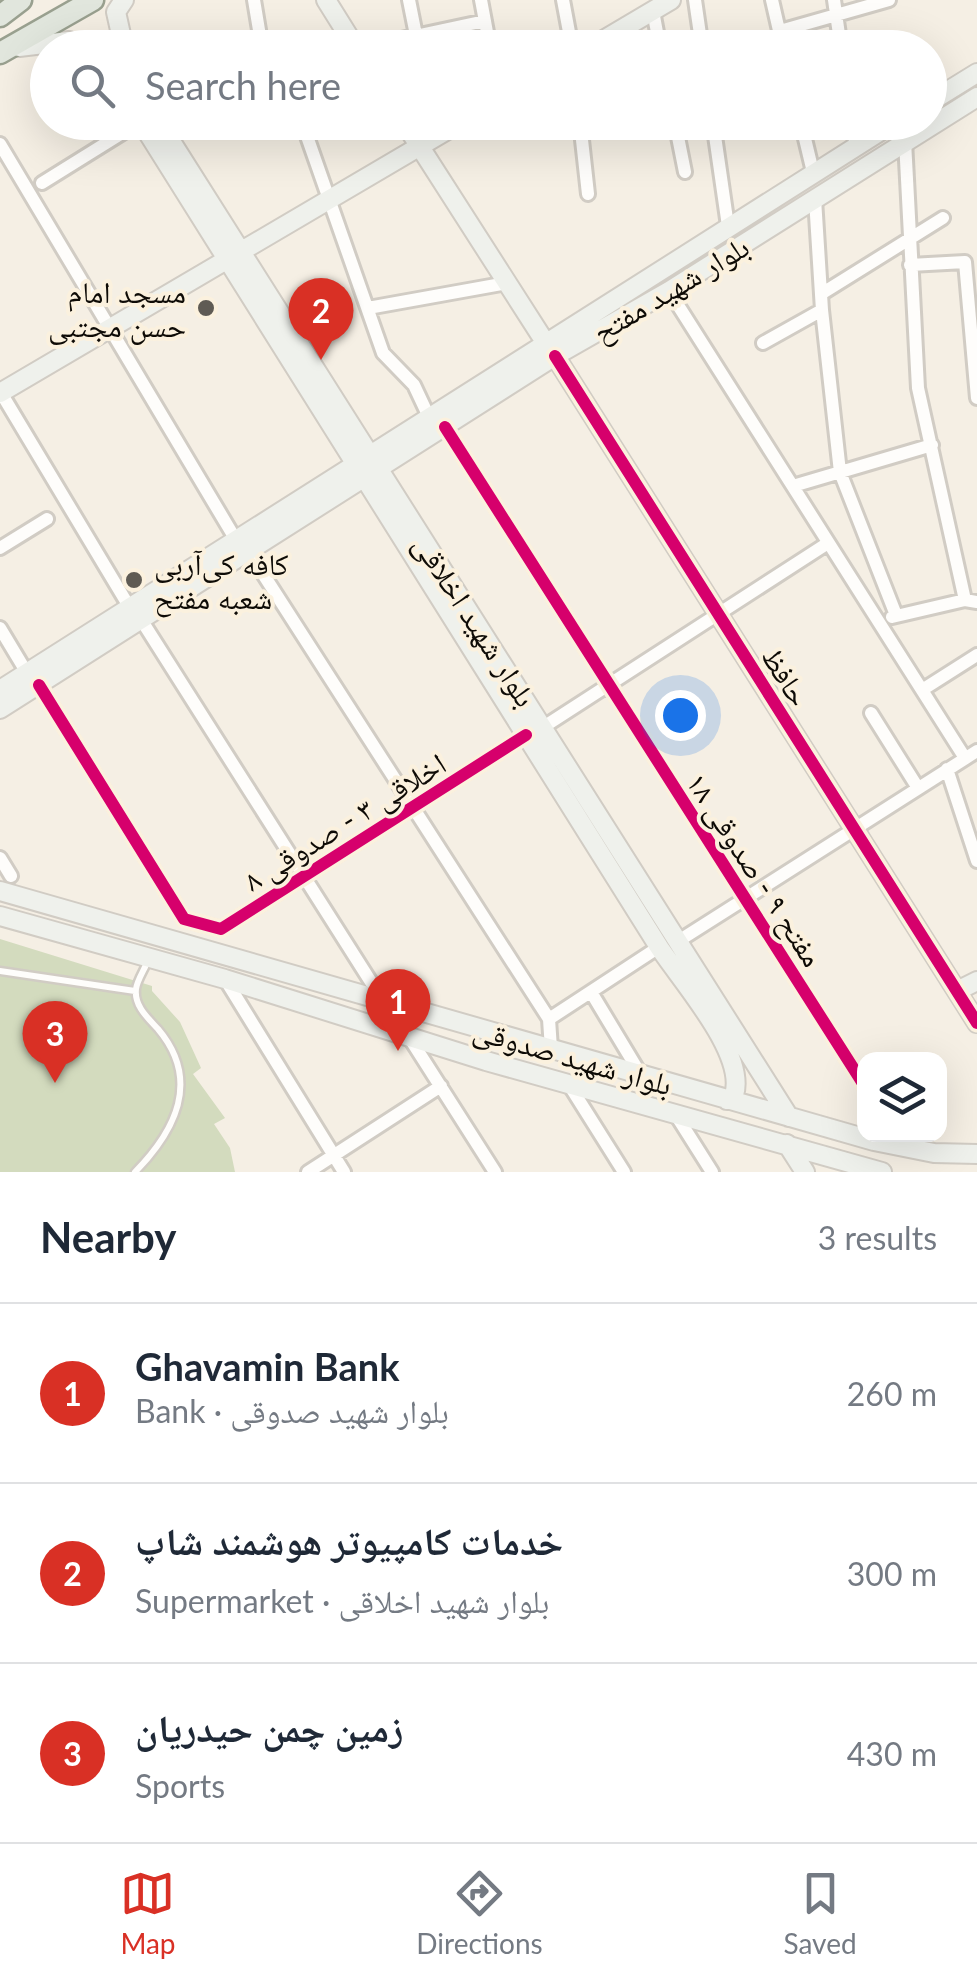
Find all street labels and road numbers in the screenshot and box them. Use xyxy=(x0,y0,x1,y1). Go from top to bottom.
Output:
street label: بلوار شهید مفتح xyxy=(585,227,756,351)
street label: بلوار شهید اخلاقی xyxy=(405,527,545,714)
street label: حافظ xyxy=(755,640,819,712)
street label: اخلاقی ۳ - صدوقی ۸ xyxy=(236,744,453,899)
street label: مفتح ۹ - صدوقی ۱۸ xyxy=(678,766,832,974)
street label: بلوار شهید صدوقی xyxy=(469,1010,676,1103)

